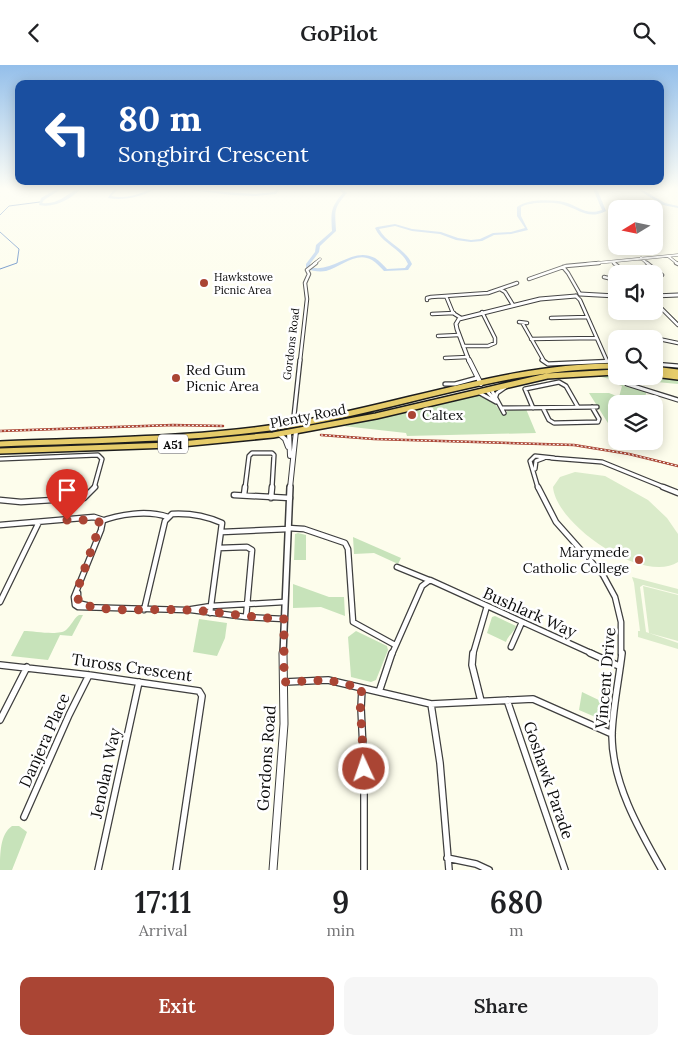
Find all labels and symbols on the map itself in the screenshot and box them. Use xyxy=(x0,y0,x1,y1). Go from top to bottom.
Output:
north arrow xyxy=(608,200,662,255)
place label: Hawkstowe Picnic Area xyxy=(214,270,273,297)
marker: Hawkstowe Picnic Area xyxy=(198,277,210,289)
street label: Gordons Road xyxy=(280,307,302,381)
place label: Red Gum Picnic Area xyxy=(186,361,259,395)
marker: Red Gum Picnic Area xyxy=(170,372,182,384)
street label: Plenty Road xyxy=(268,400,348,432)
place label: Caltex xyxy=(422,406,464,424)
marker: Caltex xyxy=(406,409,418,421)
road number: A51 xyxy=(158,434,188,453)
pin xyxy=(46,469,88,520)
place label: Marymede Catholic College xyxy=(523,543,629,577)
marker: Marymede Catholic College xyxy=(633,554,645,566)
street label: Bushlark Way xyxy=(480,582,580,642)
street label: Vincent Drive xyxy=(591,626,619,730)
street label: Tuross Crescent xyxy=(70,649,194,685)
street label: Danjera Place xyxy=(14,689,74,790)
street label: Gordons Road xyxy=(252,704,280,811)
street label: Goshawk Parade xyxy=(519,718,579,842)
street label: Jenolan Way xyxy=(85,725,124,821)
position arrow xyxy=(337,742,389,794)

